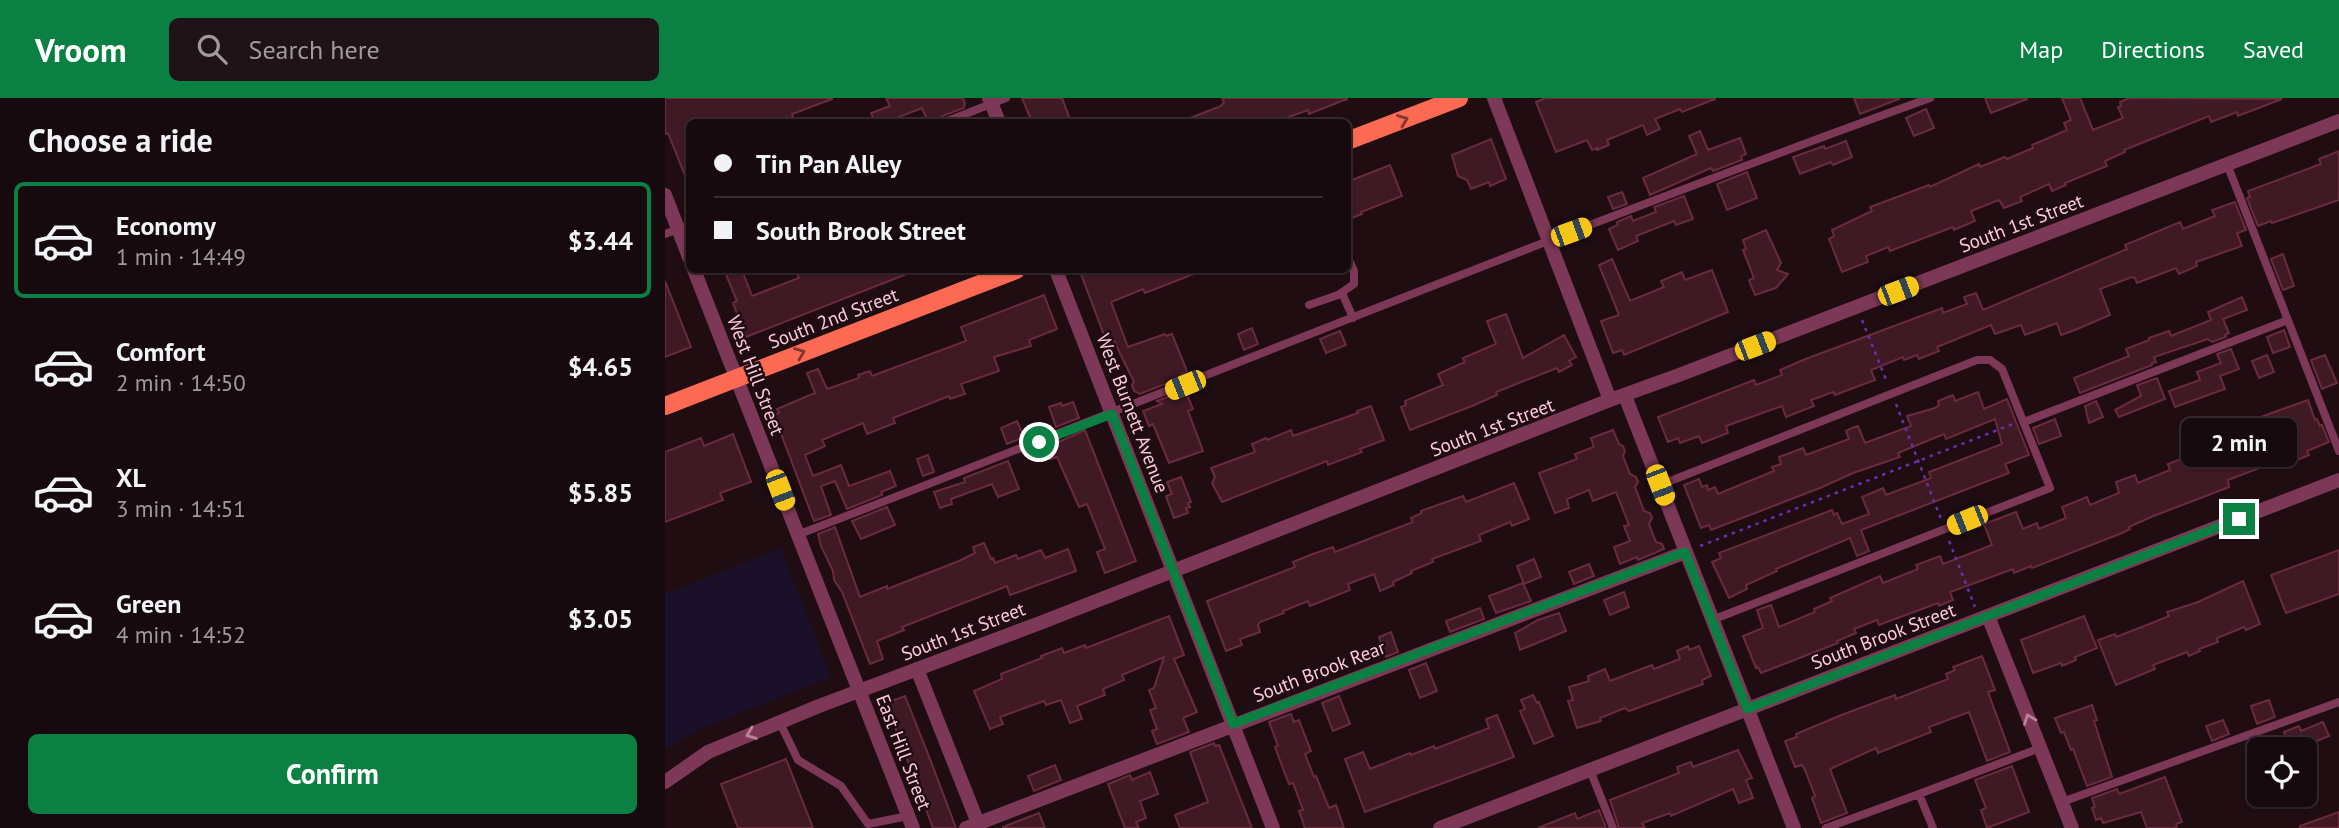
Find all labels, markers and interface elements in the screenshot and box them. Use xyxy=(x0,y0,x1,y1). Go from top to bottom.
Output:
search box xyxy=(169,18,659,81)
text: Vroom xyxy=(35,28,127,71)
icon: search xyxy=(193,30,231,68)
text: Search here xyxy=(249,33,380,66)
text: Map xyxy=(2019,34,2063,65)
text: Directions xyxy=(2101,34,2205,65)
text: Saved xyxy=(2243,34,2304,65)
one-way arrow xyxy=(1397,114,1409,128)
text: Choose a ride xyxy=(28,119,213,161)
text: Tin Pan Alley xyxy=(756,147,902,180)
street label: South 1st Street xyxy=(1956,188,2087,258)
icon: car xyxy=(32,209,95,272)
text: Economy xyxy=(116,209,216,242)
text: South Brook Street xyxy=(756,214,966,247)
car xyxy=(1548,215,1595,249)
text: $3.44 xyxy=(568,224,633,257)
text: 1 min · 14:49 xyxy=(116,242,246,271)
car xyxy=(1875,274,1922,308)
street label: South 2nd Street xyxy=(765,282,902,354)
street label: West Hill Street xyxy=(722,312,790,439)
car xyxy=(1732,329,1779,363)
street label: West Burnett Avenue xyxy=(1092,330,1174,496)
icon: car xyxy=(32,335,95,398)
text: Comfort xyxy=(116,335,206,368)
one-way arrow xyxy=(794,347,806,361)
text: $4.65 xyxy=(568,350,633,383)
car xyxy=(1162,367,1209,403)
text: 2 min · 14:50 xyxy=(116,368,246,397)
street label: South 1st Street xyxy=(1427,392,1558,462)
callout: 2 min xyxy=(2181,418,2297,466)
route start xyxy=(1023,426,1055,458)
text: 2 min xyxy=(2211,428,2267,457)
icon: car xyxy=(32,461,95,524)
text: XL xyxy=(116,461,146,494)
car xyxy=(1643,462,1678,508)
car xyxy=(763,467,798,513)
text: $5.85 xyxy=(568,476,633,509)
text: 3 min · 14:51 xyxy=(116,494,246,523)
car xyxy=(1944,502,1991,538)
route end xyxy=(2223,503,2255,535)
icon: car xyxy=(32,587,95,650)
text: Green xyxy=(116,587,181,620)
street label: South 1st Street xyxy=(898,596,1029,666)
street label: South Brook Street xyxy=(1808,597,1959,675)
text: $3.05 xyxy=(568,602,633,635)
text: 4 min · 14:52 xyxy=(116,620,246,649)
street label: South Brook Rear xyxy=(1249,635,1389,707)
street label: East Hill Street xyxy=(871,691,937,814)
one-way arrow xyxy=(2023,713,2037,725)
one-way arrow xyxy=(746,726,758,740)
button: Confirm xyxy=(28,734,637,814)
map controls xyxy=(2247,737,2317,807)
button: locate xyxy=(2247,737,2317,807)

